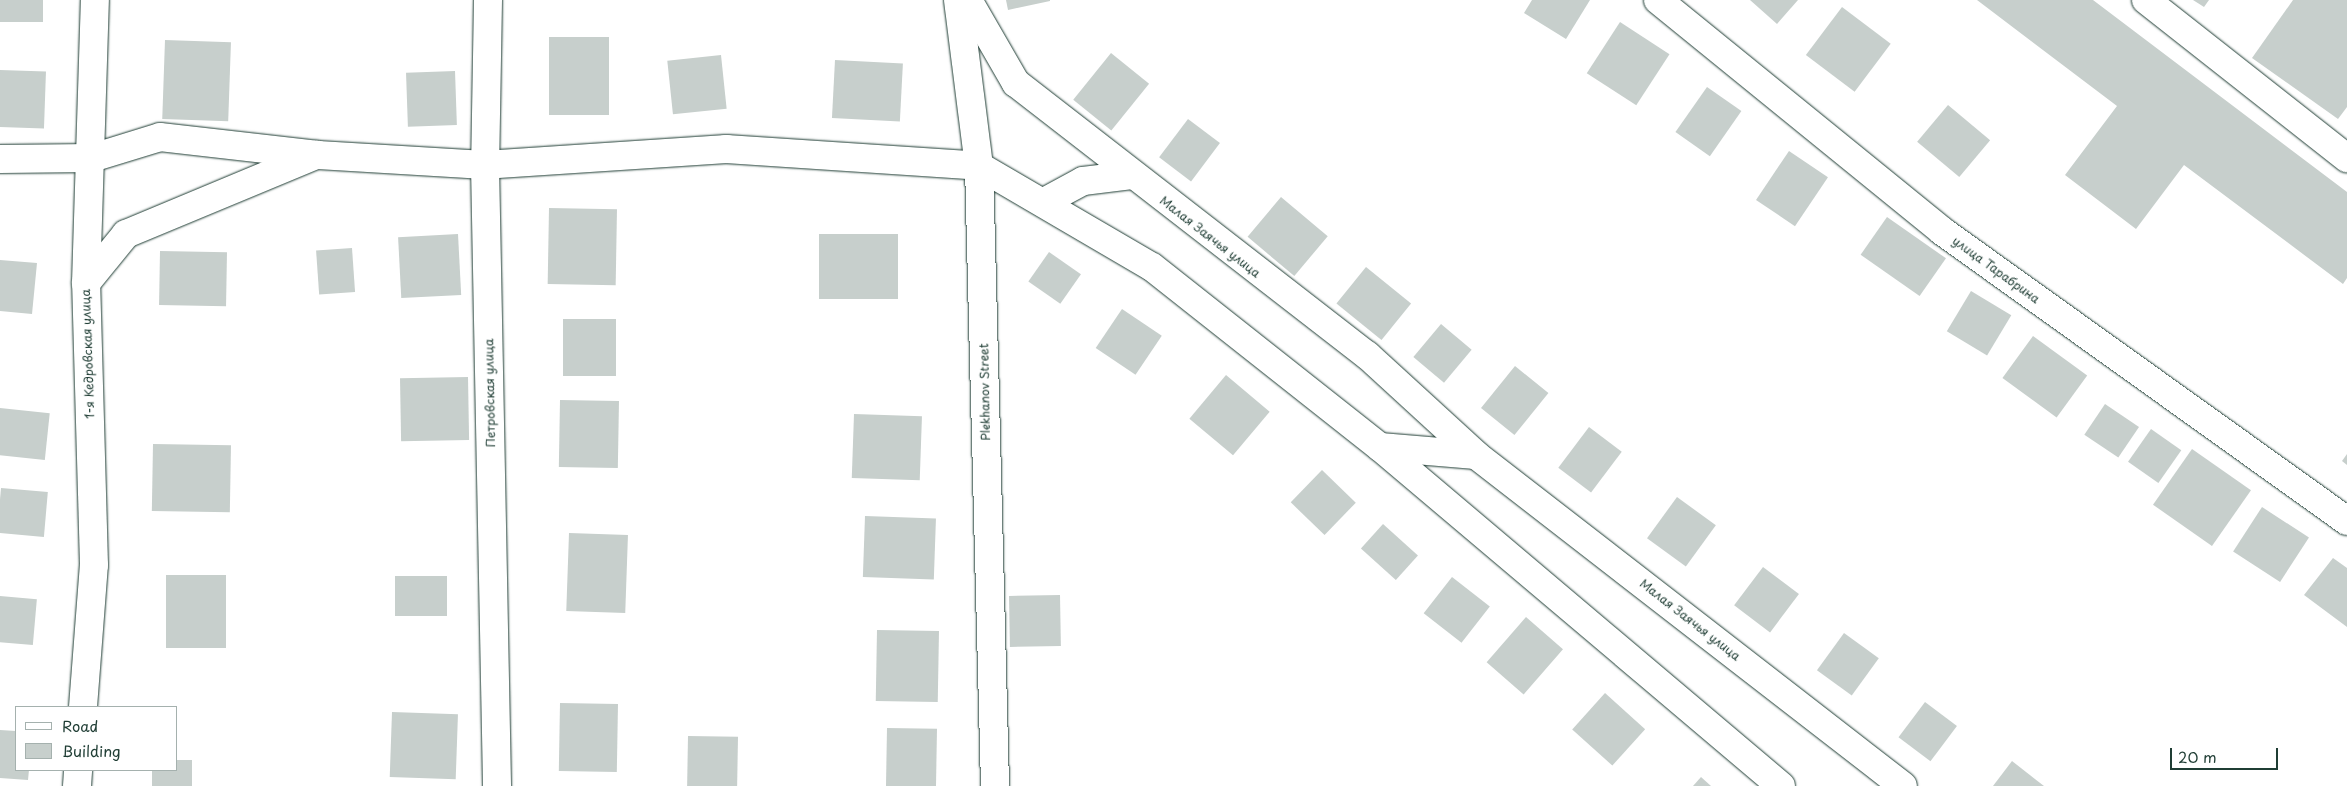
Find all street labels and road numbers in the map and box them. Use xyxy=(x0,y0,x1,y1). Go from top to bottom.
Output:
street label: Малая Заячья улица xyxy=(1157,193,1263,281)
street label: улица Тарабрина xyxy=(1949,233,2043,307)
street label: 1-я Кедровская улица xyxy=(79,288,97,420)
street label: Петровская улица xyxy=(482,338,498,448)
street label: Plekhanov Street xyxy=(977,343,993,441)
street label: Малая Заячья улица xyxy=(1637,576,1743,664)

